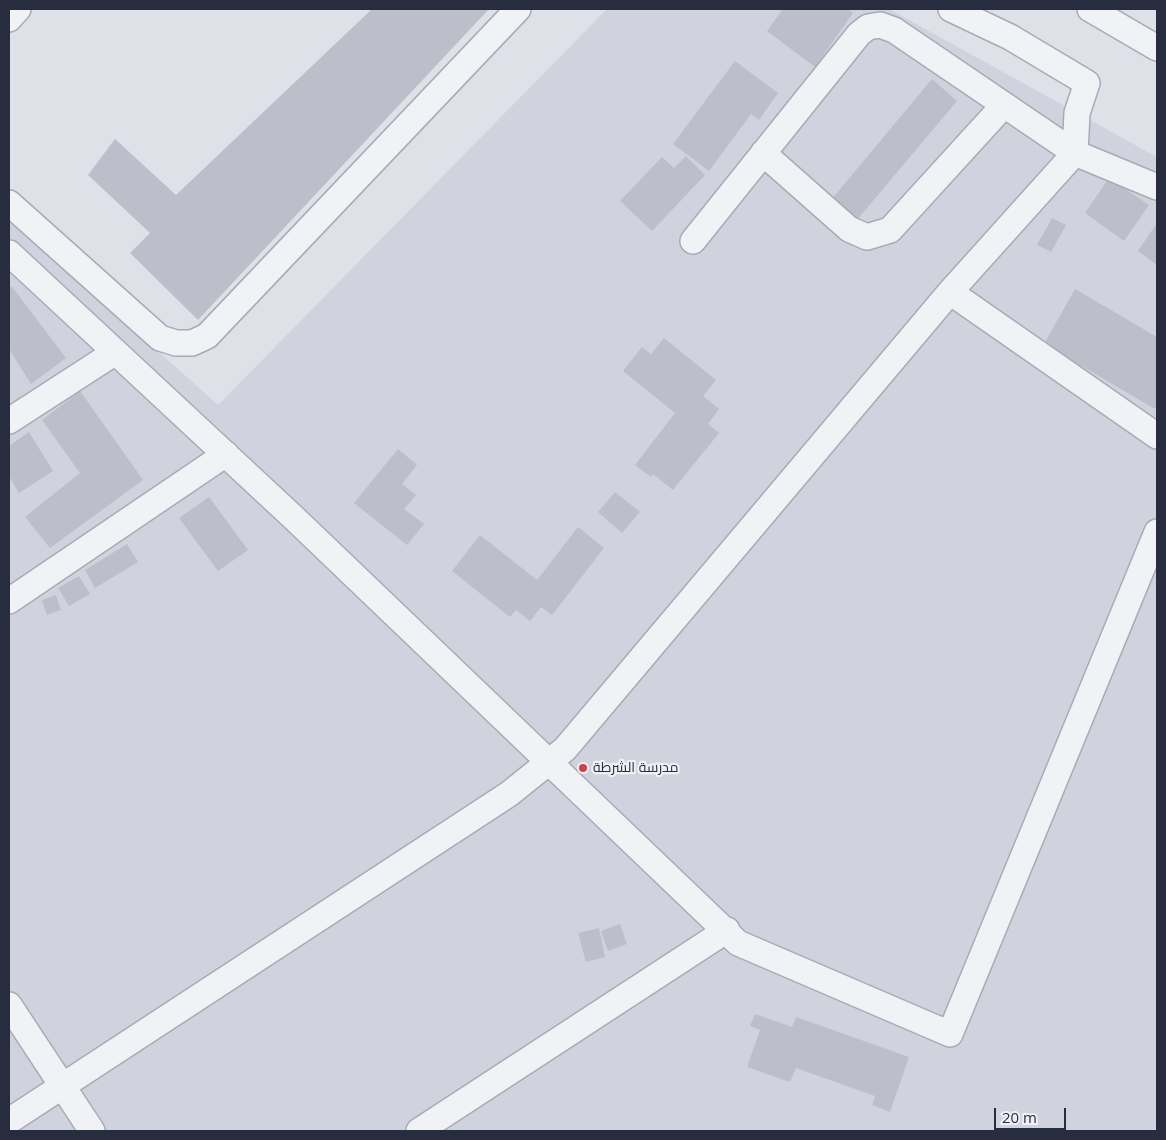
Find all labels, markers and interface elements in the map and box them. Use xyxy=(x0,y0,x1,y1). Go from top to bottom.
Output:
place label: مدرسة الشرطة xyxy=(593,760,679,776)
marker: مدرسة الشرطة xyxy=(577,762,589,774)
scale bar xyxy=(996,1098,1068,1130)
text: 20 m xyxy=(1002,1107,1037,1127)

